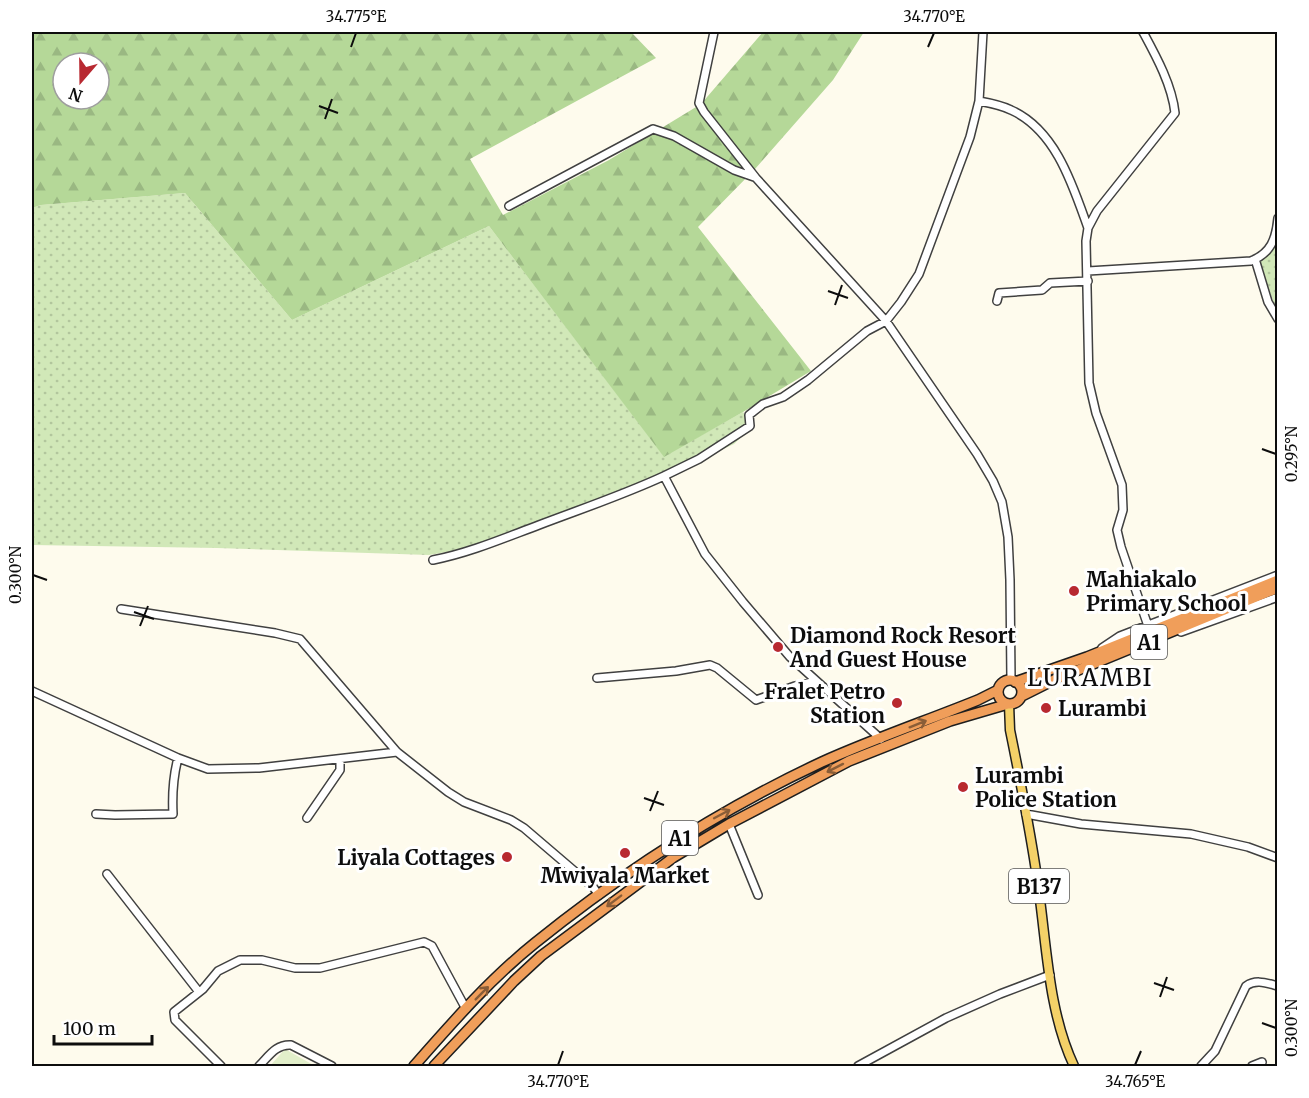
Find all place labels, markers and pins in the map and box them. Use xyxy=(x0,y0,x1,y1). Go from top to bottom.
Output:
place label: Mahiakalo Primary School xyxy=(1086,566,1247,617)
marker: Mahiakalo Primary School xyxy=(1067,584,1081,598)
place label: Diamond Rock Resort And Guest House xyxy=(789,622,1017,673)
marker: Diamond Rock Resort And Guest House xyxy=(771,640,785,654)
place label: Fralet Petro Station xyxy=(764,678,885,729)
place label: Lurambi xyxy=(1058,695,1147,722)
marker: Fralet Petro Station xyxy=(890,696,904,710)
marker: Lurambi xyxy=(1039,701,1053,715)
place label: Lurambi Police Station xyxy=(975,762,1117,813)
marker: Lurambi Police Station xyxy=(956,780,970,794)
place label: Liyala Cottages xyxy=(337,844,495,871)
marker: Mwiyala Market xyxy=(618,846,632,860)
marker: Liyala Cottages xyxy=(500,850,514,864)
place label: Mwiyala Market xyxy=(541,862,710,889)

